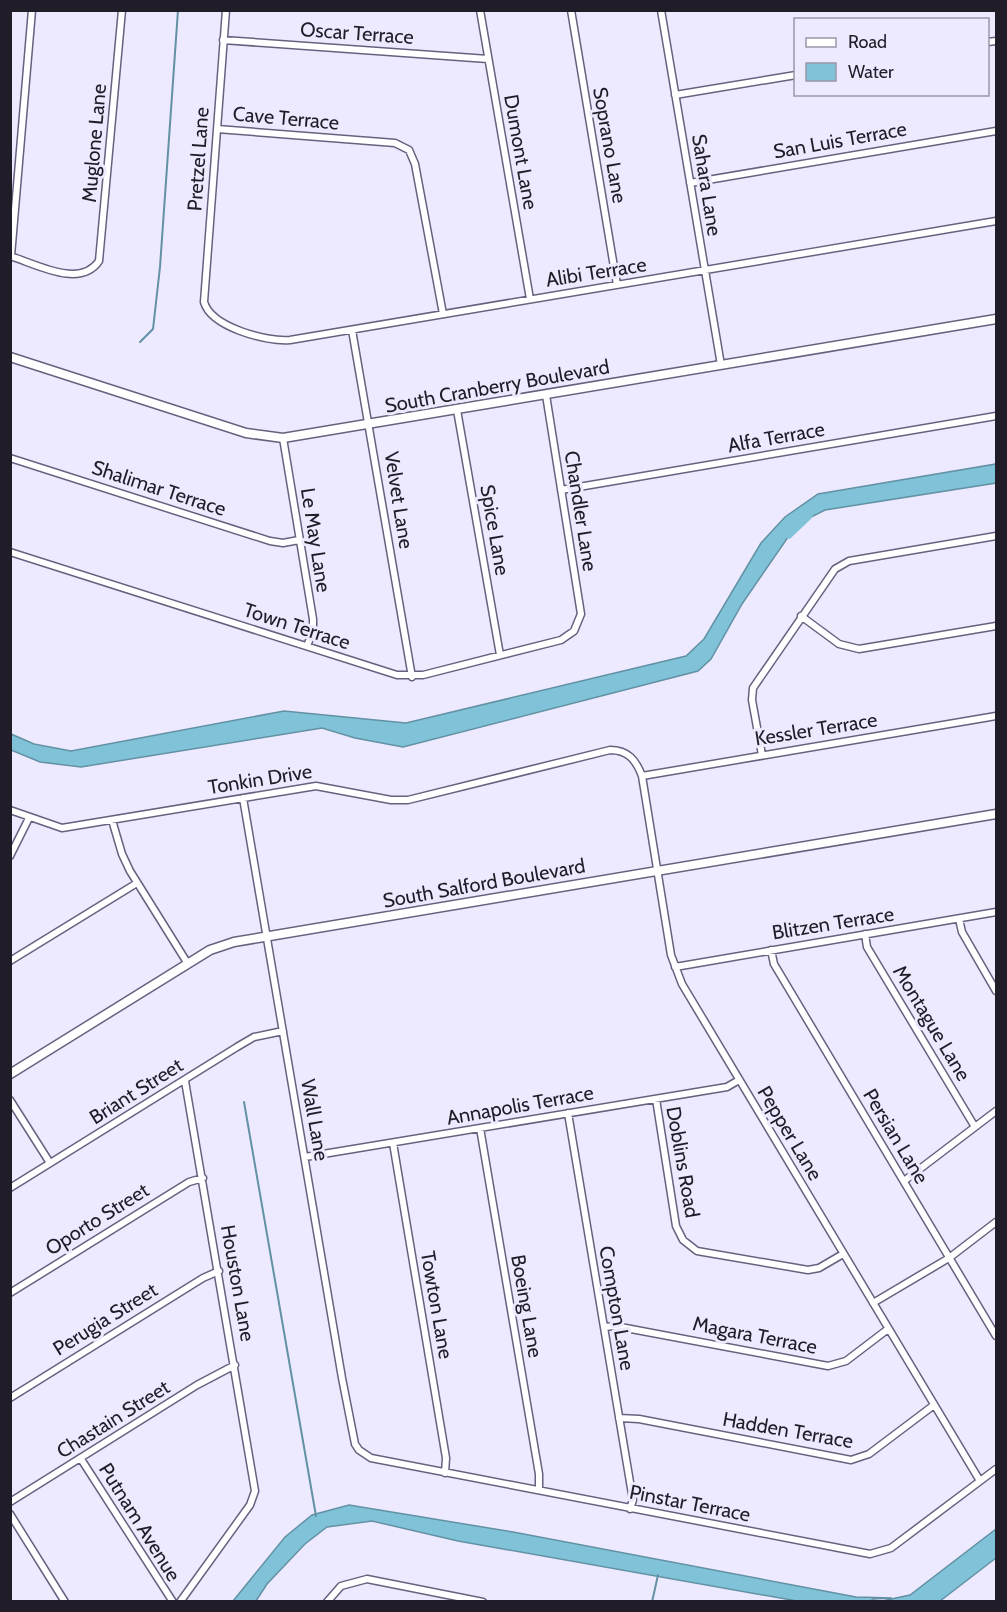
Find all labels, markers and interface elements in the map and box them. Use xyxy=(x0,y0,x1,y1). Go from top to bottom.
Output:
street label: Oscar Terrace xyxy=(299,17,415,49)
legend xyxy=(794,18,989,96)
text: Road xyxy=(848,31,887,53)
text: Water xyxy=(848,61,894,83)
street label: Muglone Lane xyxy=(77,83,111,203)
street label: Soprano Lane xyxy=(588,85,632,205)
street label: Dumont Lane xyxy=(499,92,543,212)
street label: Cave Terrace xyxy=(232,101,340,135)
street label: Pretzel Lane xyxy=(182,106,214,212)
street label: San Luis Terrace xyxy=(771,116,909,164)
street label: Sahara Lane xyxy=(687,132,727,238)
street label: Alibi Terrace xyxy=(544,252,648,292)
street label: South Cranberry Boulevard xyxy=(383,354,611,418)
street label: Alfa Terrace xyxy=(726,417,826,457)
street label: Chandler Lane xyxy=(560,449,602,573)
street label: Velvet Lane xyxy=(379,450,419,550)
street label: Shalimar Terrace xyxy=(89,455,229,521)
street label: Spice Lane xyxy=(475,483,515,577)
street label: Le May Lane xyxy=(296,486,336,594)
street label: Town Terrace xyxy=(241,597,353,655)
street label: Kessler Terrace xyxy=(753,707,879,751)
street label: Tonkin Drive xyxy=(206,759,314,799)
street label: South Salford Boulevard xyxy=(381,853,587,913)
street label: Blitzen Terrace xyxy=(770,902,896,944)
street label: Montague Lane xyxy=(888,961,976,1085)
street label: Briant Street xyxy=(85,1053,187,1129)
street label: Wall Lane xyxy=(296,1077,334,1163)
street label: Annapolis Terrace xyxy=(445,1080,595,1130)
street label: Pepper Lane xyxy=(752,1081,828,1185)
street label: Persian Lane xyxy=(858,1084,934,1188)
street label: Doblins Road xyxy=(661,1104,705,1220)
street label: Oporto Street xyxy=(41,1178,153,1260)
street label: Houston Lane xyxy=(216,1223,260,1343)
street label: Compton Lane xyxy=(594,1244,640,1372)
street label: Towton Lane xyxy=(416,1249,458,1361)
street label: Boeing Lane xyxy=(506,1253,548,1359)
street label: Perugia Street xyxy=(48,1277,162,1361)
street label: Magara Terrace xyxy=(691,1311,819,1359)
street label: Chastain Street xyxy=(52,1375,174,1463)
street label: Hadden Terrace xyxy=(721,1407,855,1453)
street label: Putnam Avenue xyxy=(94,1458,186,1586)
street label: Pinstar Terrace xyxy=(627,1480,753,1526)

